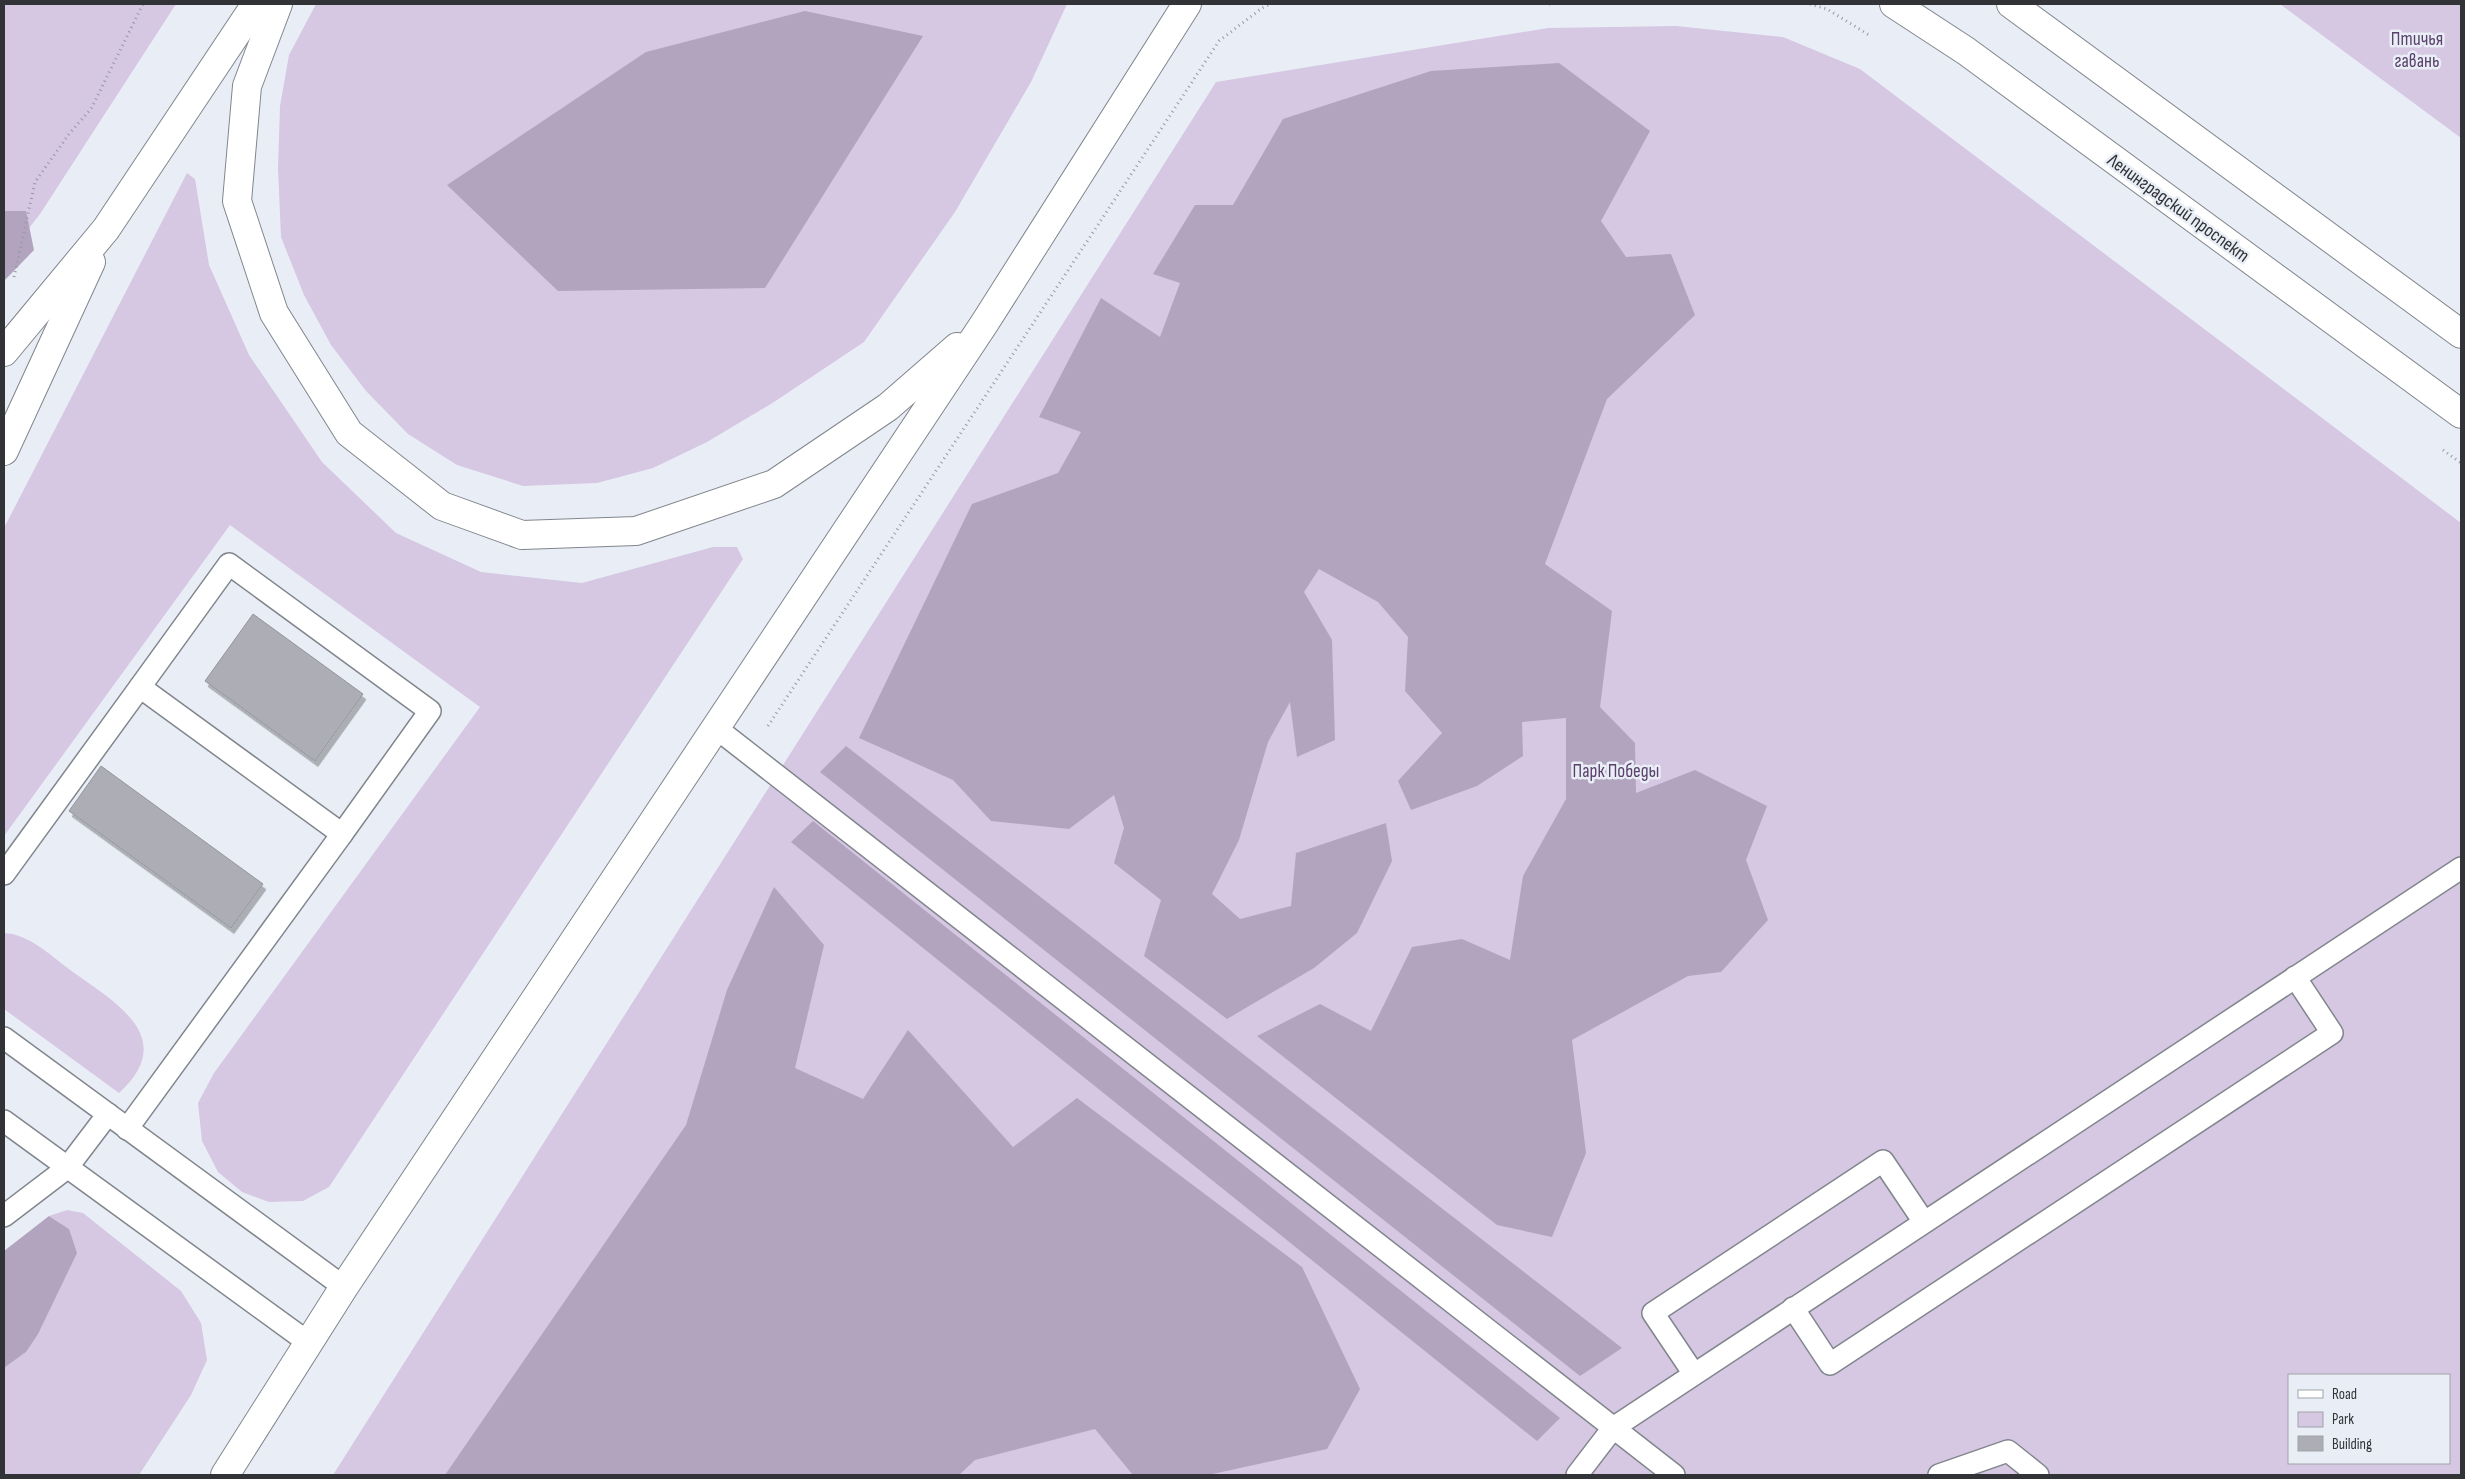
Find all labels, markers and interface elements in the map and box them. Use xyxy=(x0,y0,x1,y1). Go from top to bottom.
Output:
park label: Птичья гавань xyxy=(2391,28,2443,73)
street label: Ленинградский проспект xyxy=(2102,148,2254,267)
park label: Парк Победы xyxy=(1573,760,1659,783)
legend xyxy=(2288,1374,2450,1464)
text: Road xyxy=(2332,1385,2357,1404)
text: Park xyxy=(2332,1410,2354,1429)
text: Building xyxy=(2332,1435,2372,1454)

